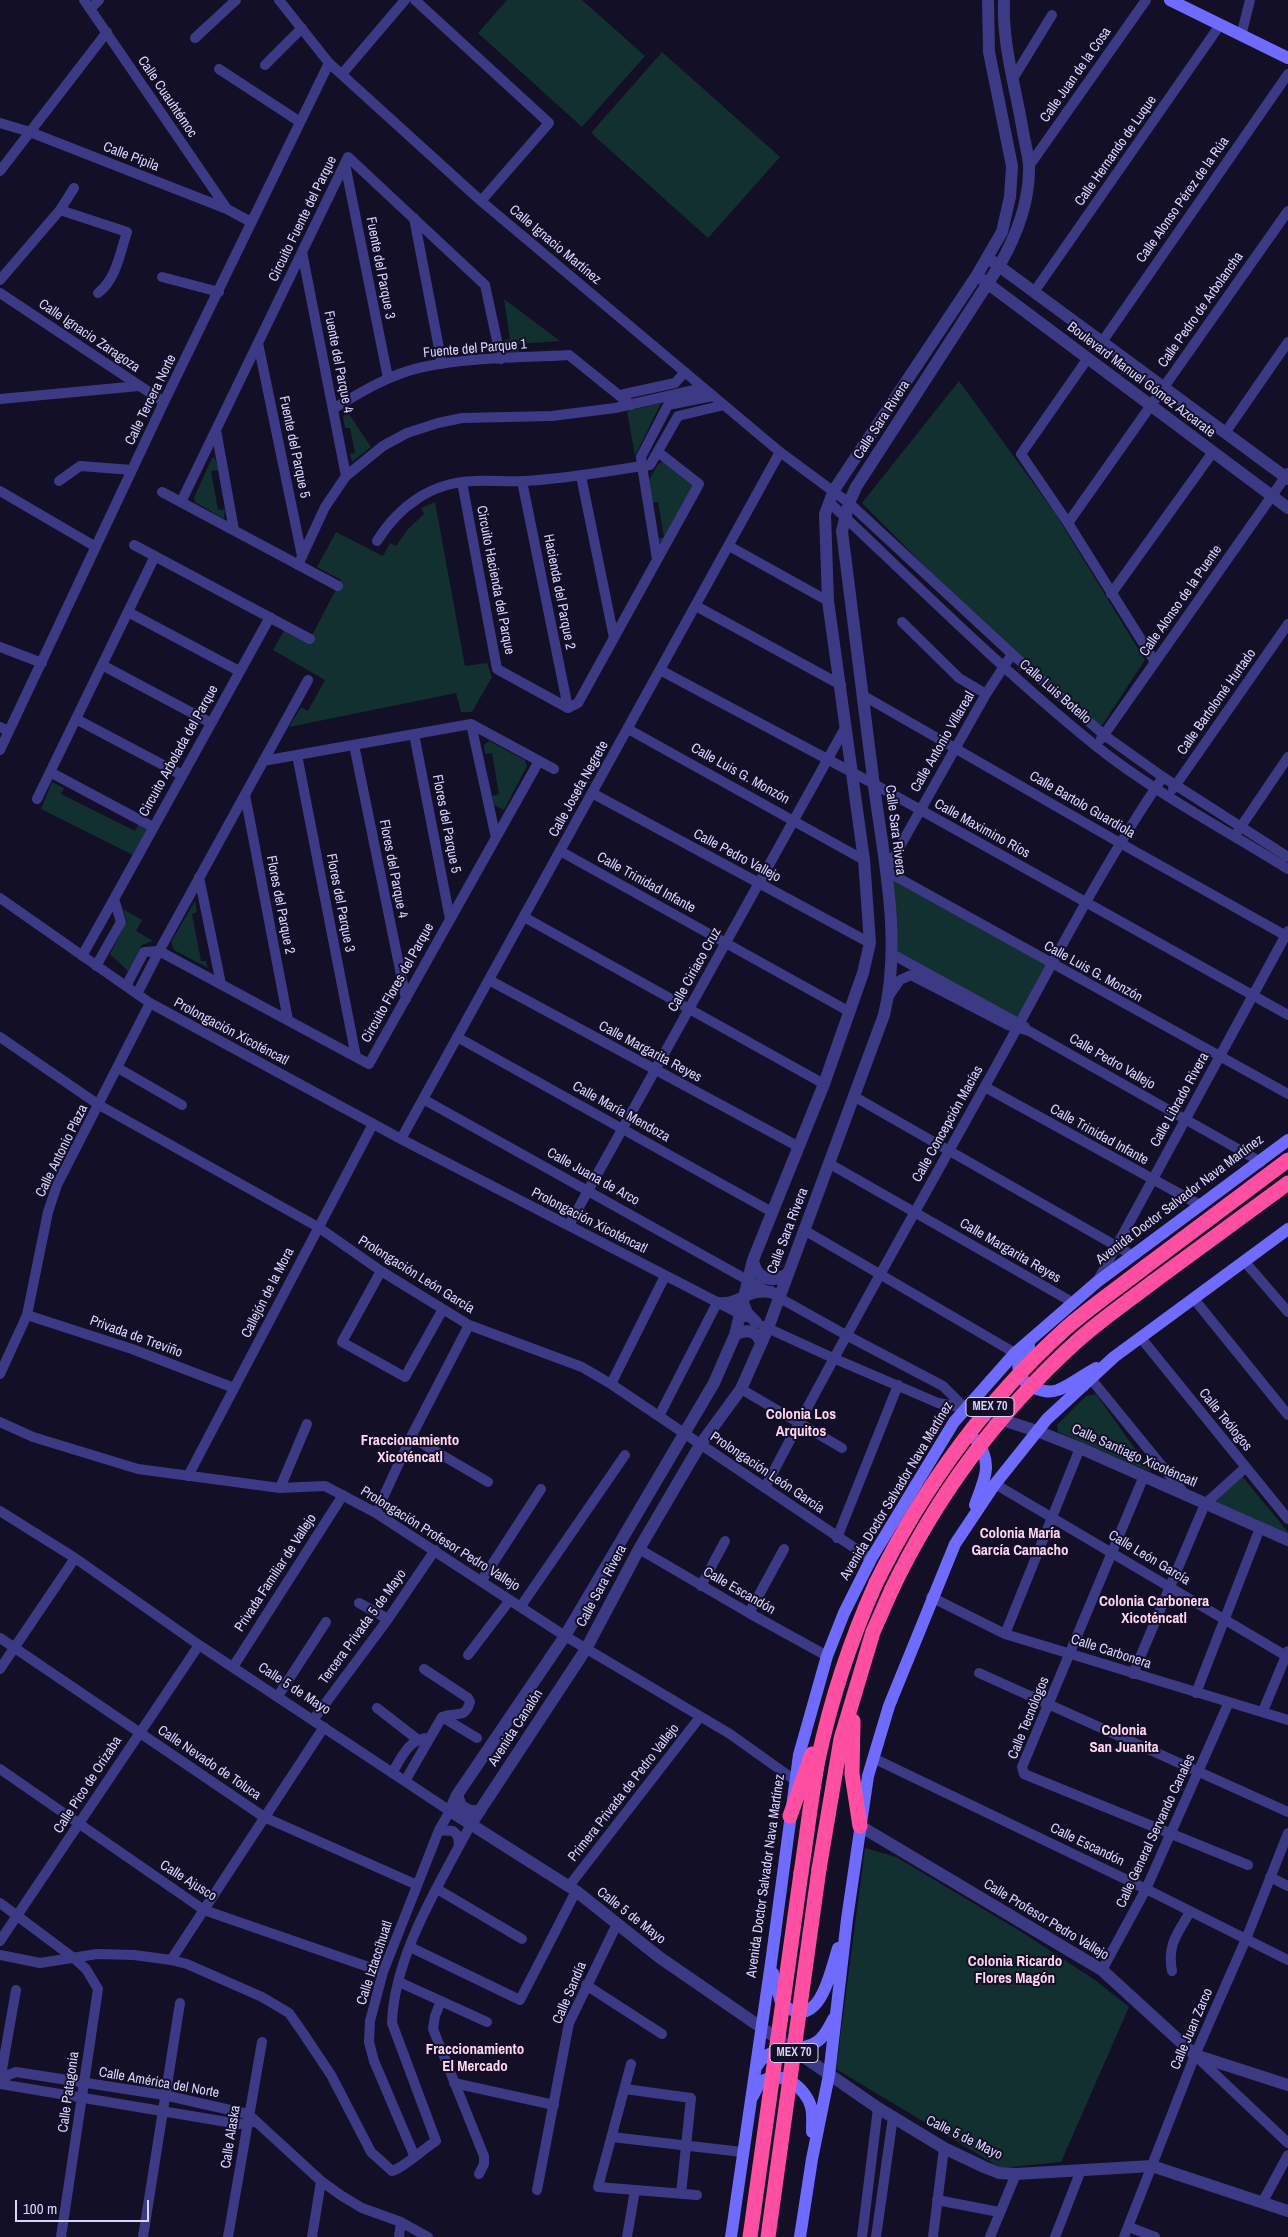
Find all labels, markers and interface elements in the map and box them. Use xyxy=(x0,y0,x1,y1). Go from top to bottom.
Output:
street label: Calle Juan de la Cosa xyxy=(1037,24,1115,126)
street label: Calle Cuauhtémoc xyxy=(134,53,200,141)
street label: Calle Hernando de Luque xyxy=(1072,93,1160,209)
street label: Calle Alonso Pérez de la Rúa xyxy=(1133,134,1233,266)
street label: Calle Pípila xyxy=(101,139,161,175)
street label: Circuito Fuente del Parque xyxy=(265,153,341,285)
street label: Calle Ignacio Martínez xyxy=(506,202,604,288)
street label: Fuente del Parque 3 xyxy=(362,215,398,321)
street label: Calle Pedro de Arbolancha xyxy=(1155,249,1247,371)
street label: Calle Ignacio Zaragoza xyxy=(35,296,143,376)
street label: Fuente del Parque 4 xyxy=(320,309,356,415)
street label: Boulevard Manuel Gómez Azcarate xyxy=(1064,319,1218,441)
street label: Fuente del Parque 1 xyxy=(422,336,528,362)
street label: Calle Tercera Norte xyxy=(122,352,180,448)
street label: Calle Sara Rivera xyxy=(850,377,914,463)
street label: Fuente del Parque 5 xyxy=(275,394,313,500)
street label: Circuito Hacienda del Parque xyxy=(472,504,518,656)
street label: Hacienda del Parque 2 xyxy=(540,533,578,651)
street label: Calle Alonso de la Puente xyxy=(1136,542,1226,660)
street label: Calle Bartolomé Hurtado xyxy=(1174,646,1260,758)
street label: Calle Luis Botello xyxy=(1016,656,1094,728)
street label: Circuito Arbolada del Parque xyxy=(136,682,222,820)
street label: Calle Antonio Villareal xyxy=(907,689,979,795)
street label: Calle Josefa Negrete xyxy=(546,738,612,840)
street label: Calle Luis G. Monzón xyxy=(688,740,792,808)
street label: Calle Bartolo Guardiola xyxy=(1026,768,1138,842)
street label: Flores del Parque 5 xyxy=(428,773,464,875)
street label: Calle Sara Rivera xyxy=(881,784,909,876)
street label: Calle Maximino Ríos xyxy=(931,796,1033,862)
street label: Flores del Parque 4 xyxy=(375,818,411,920)
street label: Calle Pedro Vallejo xyxy=(690,826,784,886)
street label: Calle Trinidad Infante xyxy=(594,849,698,917)
street label: Flores del Parque 3 xyxy=(322,852,358,954)
street label: Flores del Parque 2 xyxy=(262,854,298,956)
street label: Circuito Flores del Parque xyxy=(358,920,438,1046)
street label: Calle Ciriaco Cruz xyxy=(665,925,725,1015)
street label: Calle Luis G. Monzón xyxy=(1041,938,1145,1006)
street label: Prolongación Xicoténcatl xyxy=(171,995,291,1069)
street label: Calle Margarita Reyes xyxy=(596,1018,704,1086)
street label: Calle Pedro Vallejo xyxy=(1066,1031,1158,1093)
street label: Calle Librado Rivera xyxy=(1147,1050,1213,1150)
street label: Calle Concepción Macías xyxy=(909,1063,987,1185)
street label: Calle María Mendoza xyxy=(569,1078,673,1146)
street label: Calle Trinidad Infante xyxy=(1047,1101,1151,1169)
street label: Calle Antonio Plaza xyxy=(32,1102,92,1200)
street label: Avenida Doctor Salvador Nava Martínez xyxy=(1093,1132,1267,1268)
street label: Calle Juana de Arco xyxy=(544,1145,642,1209)
street label: Prolongación Xicoténcatl xyxy=(528,1185,650,1257)
street label: Calle Sara Rivera xyxy=(764,1186,812,1276)
street label: Calle Margarita Reyes xyxy=(956,1215,1064,1287)
street label: Prolongación León García xyxy=(355,1232,477,1318)
street label: Callejón de la Mora xyxy=(238,1245,298,1341)
street label: Privada de Treviño xyxy=(87,1312,185,1362)
street label: Calle Teólogos xyxy=(1195,1385,1255,1455)
road number: MEX 70 xyxy=(966,1398,1014,1416)
street label: Avenida Doctor Salvador Nava Martínez xyxy=(837,1399,957,1583)
district label: Colonia Los Arquitos xyxy=(766,1406,836,1441)
street label: Calle Santiago Xicoténcatl xyxy=(1069,1421,1199,1491)
street label: Prolongación León García xyxy=(707,1429,827,1517)
district label: Fraccionamiento Xicoténcatl xyxy=(361,1432,459,1467)
street label: Prolongación Profesor Pedro Vallejo xyxy=(357,1483,523,1595)
street label: Privada Familiar de Vallejo xyxy=(232,1511,320,1635)
district label: Colonia María García Camacho xyxy=(971,1525,1069,1560)
street label: Calle León García xyxy=(1105,1527,1193,1589)
street label: Calle Sara Rivera xyxy=(573,1542,631,1630)
street label: Calle Escandón xyxy=(700,1564,778,1618)
street label: Tercera Privada 5 de Mayo xyxy=(316,1566,410,1688)
district label: Colonia Carbonera Xicoténcatl xyxy=(1099,1593,1209,1628)
street label: Calle Carbonera xyxy=(1069,1631,1153,1673)
street label: Calle 5 de Mayo xyxy=(255,1659,333,1719)
street label: Calle Tecnólogos xyxy=(1005,1674,1053,1762)
street label: Avenida Canalón xyxy=(485,1687,547,1769)
street label: Primera Privada de Pedro Vallejo xyxy=(565,1721,683,1865)
street label: Calle Nevado de Toluca xyxy=(154,1722,264,1804)
district label: Colonia San Juanita xyxy=(1089,1722,1159,1757)
street label: Calle Pico de Orizaba xyxy=(50,1733,126,1837)
street label: Calle General Servando Canales xyxy=(1113,1751,1199,1911)
street label: Avenida Doctor Salvador Nava Martínez xyxy=(743,1773,789,1979)
street label: Calle Escandón xyxy=(1047,1820,1127,1870)
street label: Calle Ajusco xyxy=(156,1857,220,1905)
street label: Calle Profesor Pedro Vallejo xyxy=(980,1876,1112,1964)
street label: Calle 5 de Mayo xyxy=(593,1884,669,1948)
street label: Calle Iztaccíhuatl xyxy=(354,1919,396,2007)
district label: Colonia Ricardo Flores Magón xyxy=(968,1953,1062,1988)
street label: Calle Sandía xyxy=(549,1959,591,2027)
street label: Calle Juan Zarco xyxy=(1167,1986,1217,2072)
district label: Fraccionamiento El Mercado xyxy=(426,2041,524,2076)
road number: MEX 70 xyxy=(770,2044,818,2062)
street label: Calle Patagonia xyxy=(55,2050,83,2134)
street label: Calle América del Norte xyxy=(98,2064,220,2102)
street label: Calle Alaska xyxy=(218,2104,244,2170)
street label: Calle 5 de Mayo xyxy=(923,2112,1005,2164)
scale bar xyxy=(18,2190,151,2222)
text: 100 m xyxy=(23,2198,57,2219)

